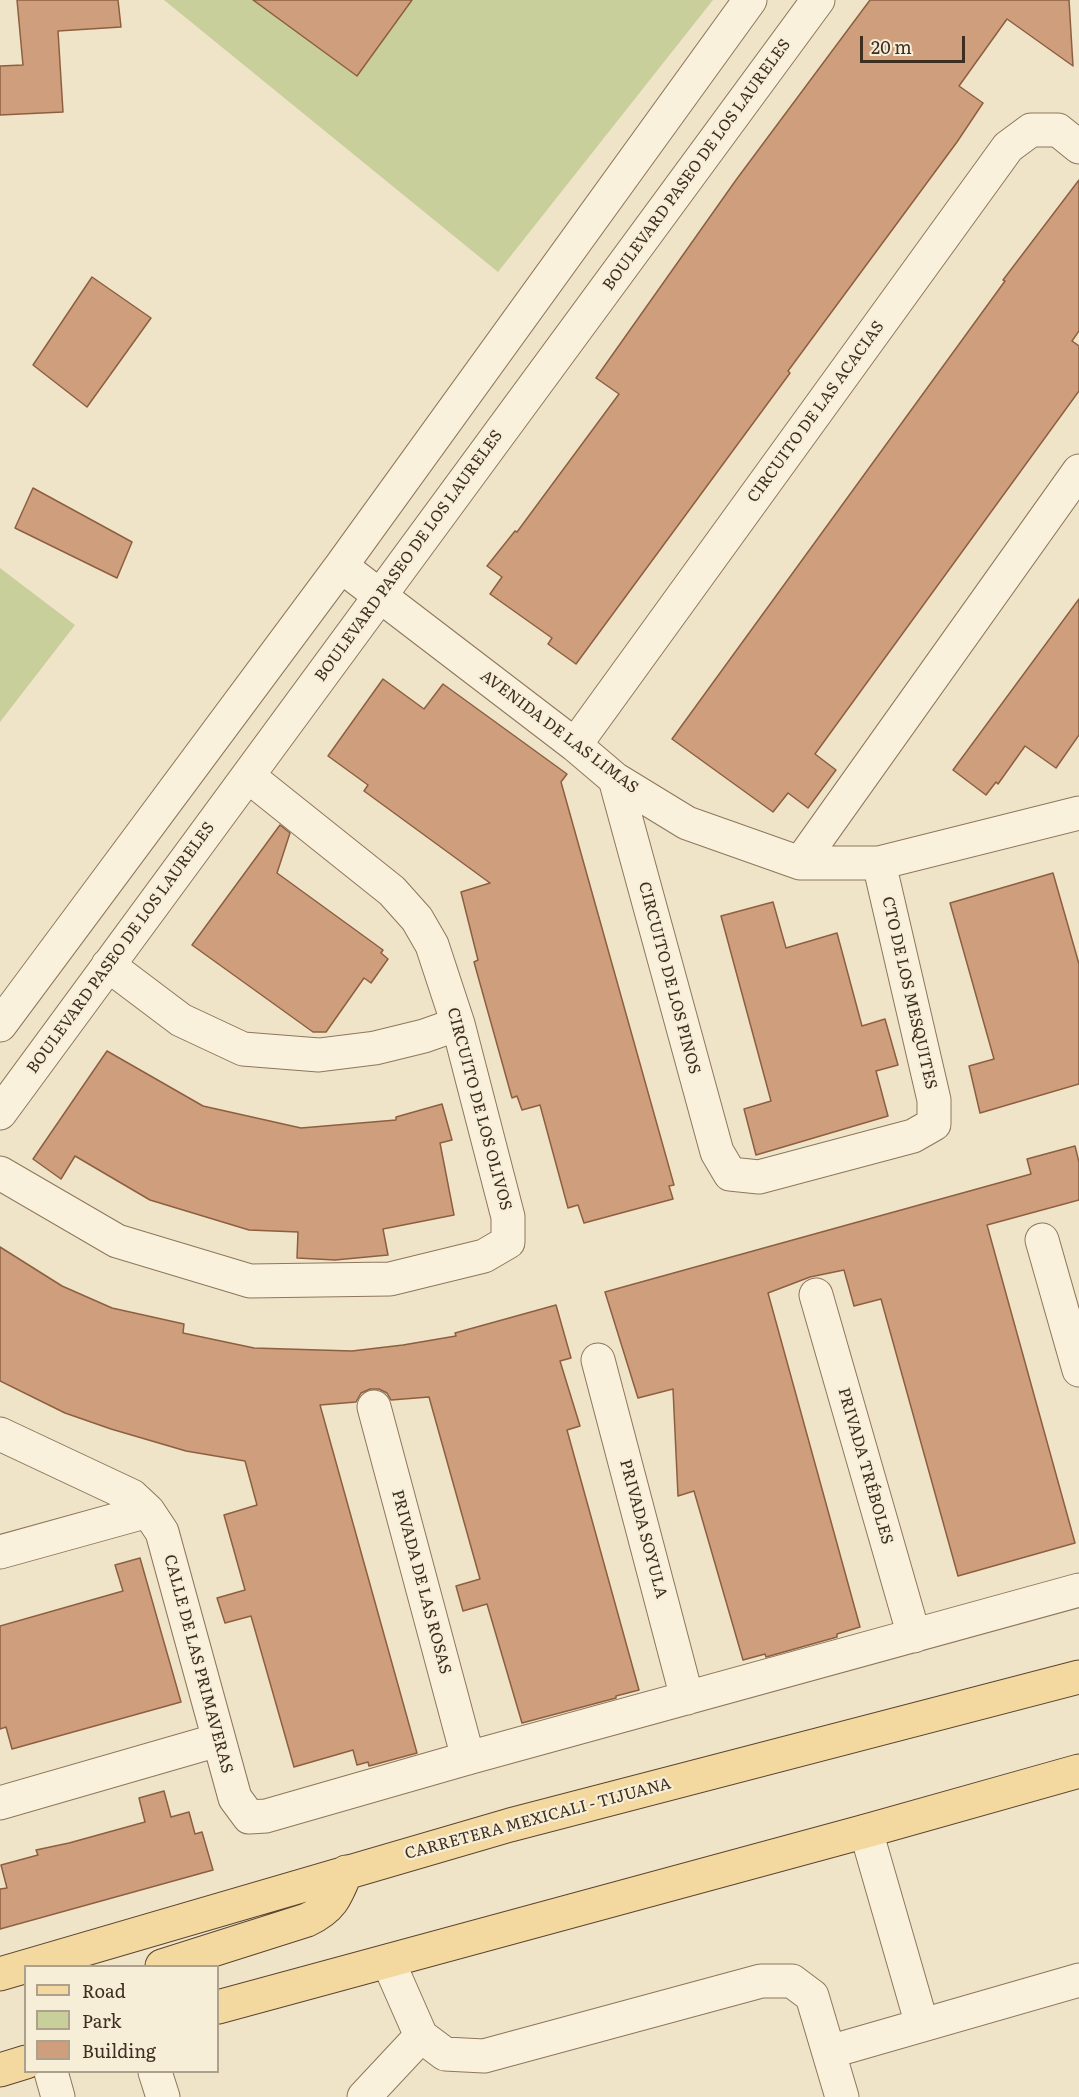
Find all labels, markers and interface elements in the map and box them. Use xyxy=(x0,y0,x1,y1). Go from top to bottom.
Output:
scale bar xyxy=(863,24,968,62)
text: 20 m xyxy=(871,33,912,60)
street label: BOULEVARD PASEO DE LOS LAURELES xyxy=(599,35,795,295)
street label: CIRCUITO DE LAS ACACIAS xyxy=(744,318,888,506)
street label: BOULEVARD PASEO DE LOS LAURELES xyxy=(311,426,507,686)
street label: AVENIDA DE LAS LIMAS xyxy=(476,666,642,798)
street label: BOULEVARD PASEO DE LOS LAURELES xyxy=(23,818,219,1078)
street label: CIRCUITO DE LOS PINOS xyxy=(634,880,704,1076)
street label: CTO DE LOS MESQUITES xyxy=(877,895,941,1091)
street label: CIRCUITO DE LOS OLIVOS xyxy=(443,1006,515,1212)
street label: PRIVADA TRÉBOLES xyxy=(833,1385,897,1547)
street label: PRIVADA SOYULA xyxy=(615,1457,671,1601)
street label: PRIVADA DE LAS ROSAS xyxy=(387,1488,455,1676)
street label: CALLE DE LAS PRIMAVERAS xyxy=(160,1553,236,1775)
street label: CARRETERA MEXICALI - TIJUANA xyxy=(403,1774,673,1864)
legend xyxy=(24,1965,219,2073)
text: Road xyxy=(82,1977,126,2004)
text: Park xyxy=(82,2007,121,2034)
text: Building xyxy=(82,2037,156,2064)

